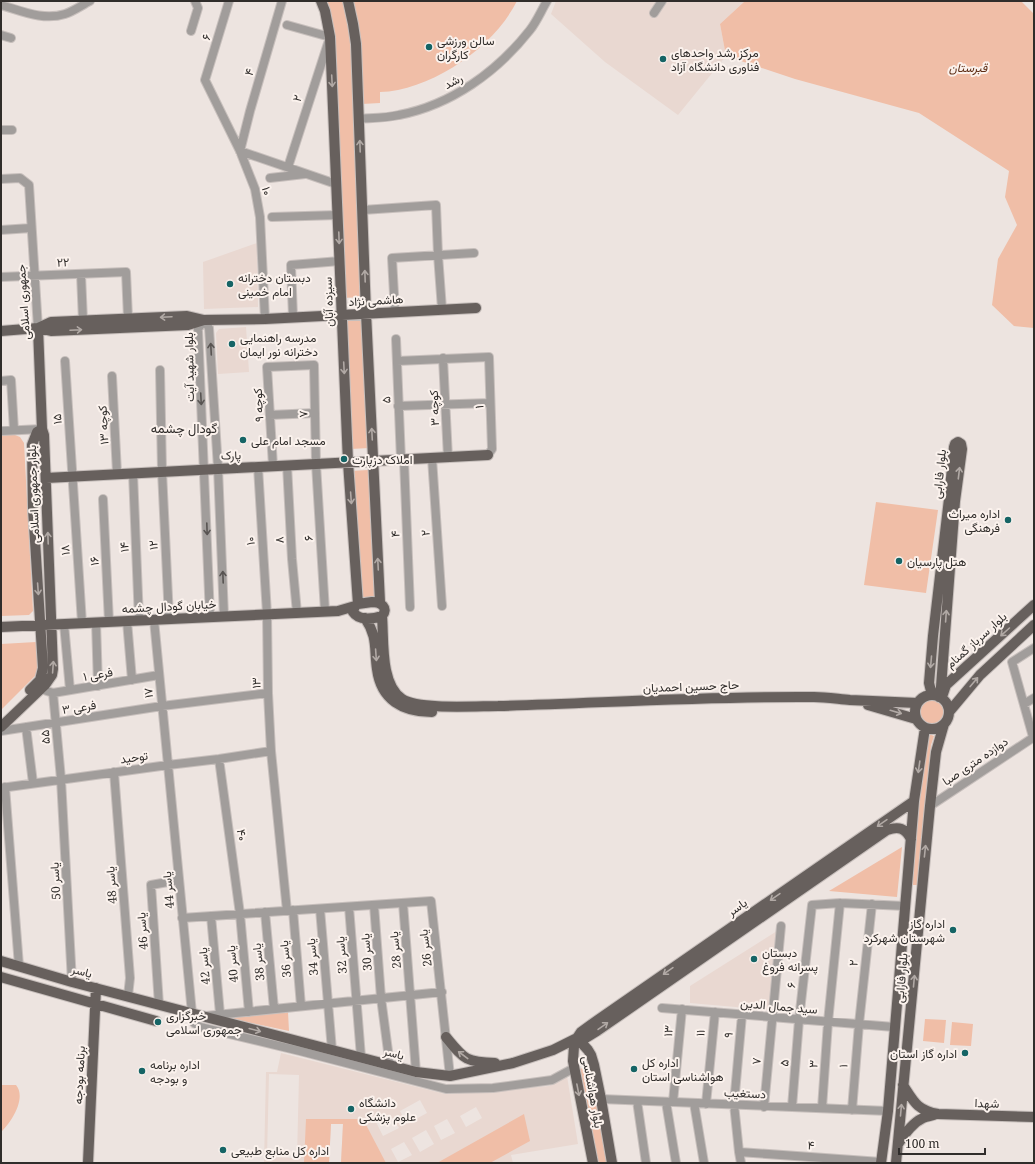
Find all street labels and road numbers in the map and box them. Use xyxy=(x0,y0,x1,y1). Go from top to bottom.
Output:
street label: ۶ xyxy=(197,32,215,42)
street label: ۴ xyxy=(240,66,258,78)
street label: رشد xyxy=(441,69,465,93)
street label: ۲ xyxy=(288,92,306,104)
street label: ۱۰ xyxy=(258,185,276,197)
street label: ۲۲ xyxy=(56,253,70,271)
street label: جمهوری اسلامی xyxy=(12,264,34,340)
street label: سیزده آبان xyxy=(319,277,337,327)
street label: هاشمی نژاد xyxy=(348,290,404,310)
street label: بلوار شهید آیت xyxy=(180,332,198,402)
street label: کوچه ۹ xyxy=(249,388,267,422)
street label: کوچه ۳ xyxy=(425,390,443,426)
street label: ۵ xyxy=(377,396,395,404)
street label: کوچه ۱۳ xyxy=(93,405,113,445)
street label: ۱ xyxy=(470,405,488,409)
street label: ۷ xyxy=(294,410,312,418)
street label: ۱۵ xyxy=(48,413,66,425)
street label: بلوار جمهوری اسلامی xyxy=(23,444,43,544)
street label: پارک xyxy=(221,446,242,464)
street label: بلوار فارابی xyxy=(928,448,950,500)
street label: ۲ xyxy=(416,529,434,537)
street label: ۴ xyxy=(386,530,404,538)
street label: ۶ xyxy=(299,534,317,541)
street label: ۱۰ xyxy=(241,536,259,546)
street label: ۸ xyxy=(270,536,288,544)
street label: ۱۲ xyxy=(144,540,162,550)
street label: ۱۴ xyxy=(115,541,133,553)
street label: ۱۸ xyxy=(56,544,74,556)
street label: ۱۶ xyxy=(85,556,103,566)
street label: خیابان گودال چشمه xyxy=(121,595,217,617)
street label: بلوار سرباز گمنام xyxy=(942,608,1010,672)
street label: فرعی ۱ xyxy=(82,663,114,685)
street label: حاج حسین احمدیان xyxy=(643,676,739,697)
street label: ۱۳ xyxy=(247,677,265,689)
street label: ۱۷ xyxy=(139,687,157,699)
street label: فرعی ۳ xyxy=(61,696,97,718)
street label: ۵۵ xyxy=(36,729,54,745)
street label: دوازده متری صبا xyxy=(939,733,1011,789)
street label: توحید xyxy=(119,747,149,767)
street label: ۴۰ xyxy=(233,828,251,842)
street label: یاسر 50 xyxy=(46,862,64,900)
street label: یاسر 48 xyxy=(101,865,121,904)
street label: یاسر 44 xyxy=(158,870,178,909)
street label: یاسر xyxy=(723,894,751,921)
street label: یاسر 46 xyxy=(132,911,152,950)
street label: یاسر 26 xyxy=(414,928,436,968)
street label: یاسر 28 xyxy=(385,930,405,969)
street label: یاسر 30 xyxy=(356,932,376,971)
street label: یاسر 32 xyxy=(331,935,351,974)
street label: یاسر 34 xyxy=(302,937,322,976)
street label: یاسر 36 xyxy=(275,939,295,978)
street label: یاسر 38 xyxy=(248,942,268,982)
street label: یاسر 40 xyxy=(222,944,242,983)
street label: یاسر 42 xyxy=(194,946,214,985)
street label: بلوار فارابی xyxy=(890,952,912,1004)
street label: ۲ xyxy=(844,959,862,967)
street label: یاسر xyxy=(69,960,95,982)
street label: ۶ xyxy=(782,981,800,989)
street label: سید جمال الدین xyxy=(740,994,818,1018)
street label: ۱۳ xyxy=(659,1025,677,1037)
street label: ۱۱ xyxy=(691,1029,709,1037)
street label: ۹ xyxy=(719,1031,737,1039)
street label: یاسر xyxy=(381,1042,407,1064)
street label: برنامه بودجه xyxy=(69,1045,89,1105)
street label: بلوار هواشناسی xyxy=(578,1055,608,1129)
street label: ۷ xyxy=(747,1057,765,1065)
street label: ۵ xyxy=(775,1059,793,1067)
street label: ۳ xyxy=(804,1059,822,1069)
street label: ۱ xyxy=(834,1064,852,1068)
street label: دستغیب xyxy=(724,1083,767,1103)
street label: شهدا xyxy=(974,1094,1000,1112)
street label: ۴ xyxy=(807,1136,815,1154)

